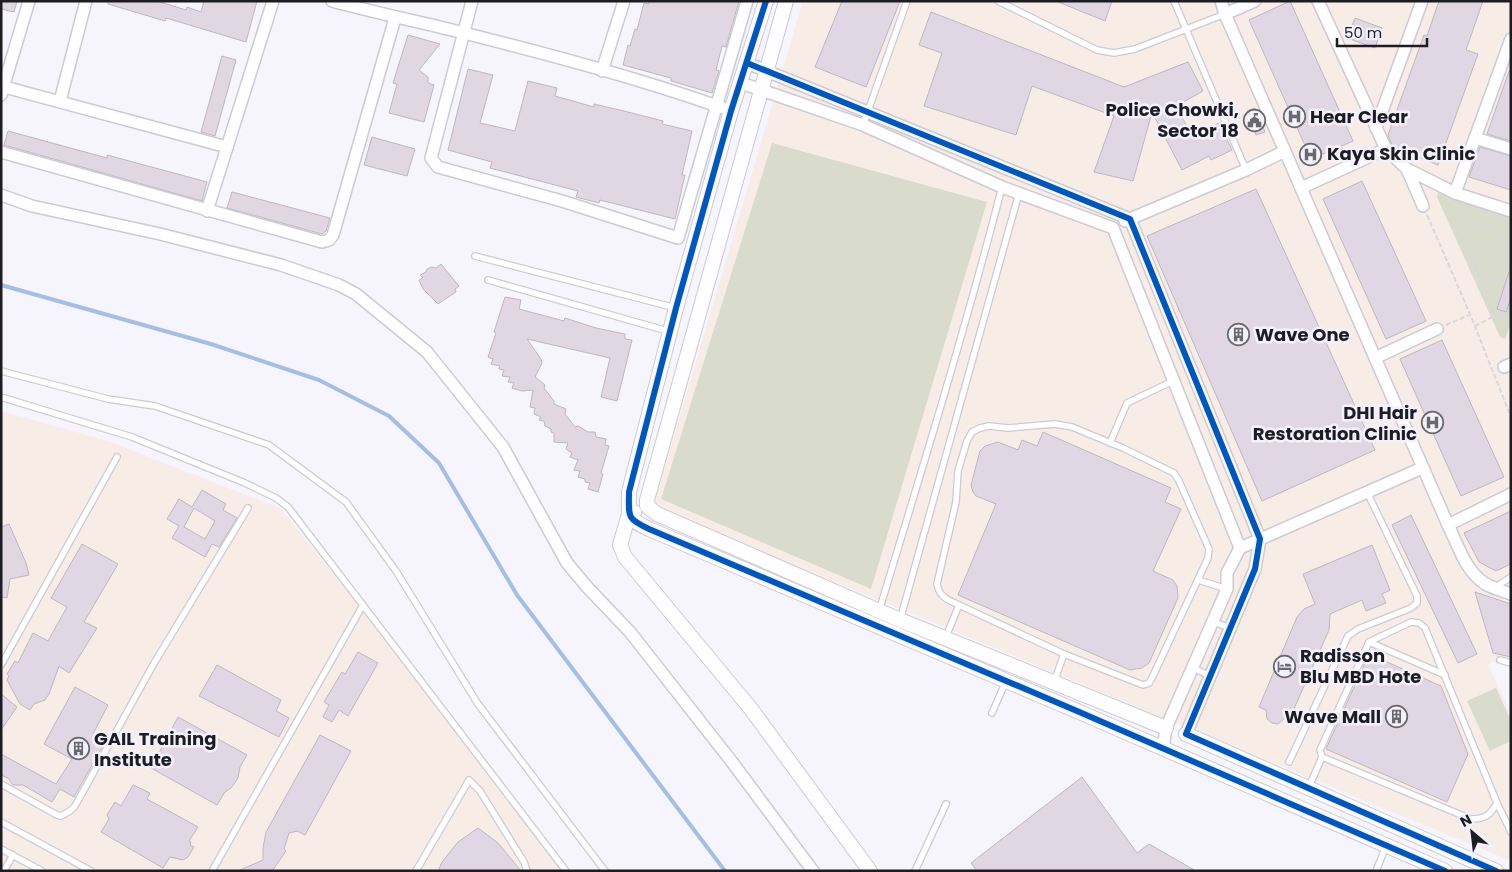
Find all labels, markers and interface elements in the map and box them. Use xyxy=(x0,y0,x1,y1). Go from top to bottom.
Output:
scale bar xyxy=(1337,15,1427,47)
text: 50 m xyxy=(1344,22,1382,43)
place label: Police Chowki, Sector 18 xyxy=(1105,97,1239,143)
place label: Hear Clear xyxy=(1310,104,1408,129)
hospital icon: Hear Clear xyxy=(1282,105,1306,129)
public building icon: Police Chowki, Sector 18 xyxy=(1243,108,1267,132)
place label: Kaya Skin Clinic xyxy=(1327,141,1475,166)
hospital icon: Kaya Skin Clinic xyxy=(1299,142,1323,166)
place label: Wave One xyxy=(1255,322,1350,347)
building icon: Wave One xyxy=(1227,323,1251,347)
place label: DHI Hair Restoration Clinic xyxy=(1253,400,1417,446)
hospital icon: DHI Hair Restoration Clinic xyxy=(1421,411,1445,435)
place label: Radisson Blu MBD Hote xyxy=(1300,643,1421,689)
hotel icon: Radisson Blu MBD Hote xyxy=(1272,654,1296,678)
place label: Wave Mall xyxy=(1284,704,1381,729)
building icon: Wave Mall xyxy=(1385,705,1409,729)
place label: GAIL Training Institute xyxy=(94,726,216,772)
building icon: GAIL Training Institute xyxy=(66,737,90,761)
north arrow xyxy=(1447,807,1497,857)
text: N xyxy=(1457,809,1475,832)

